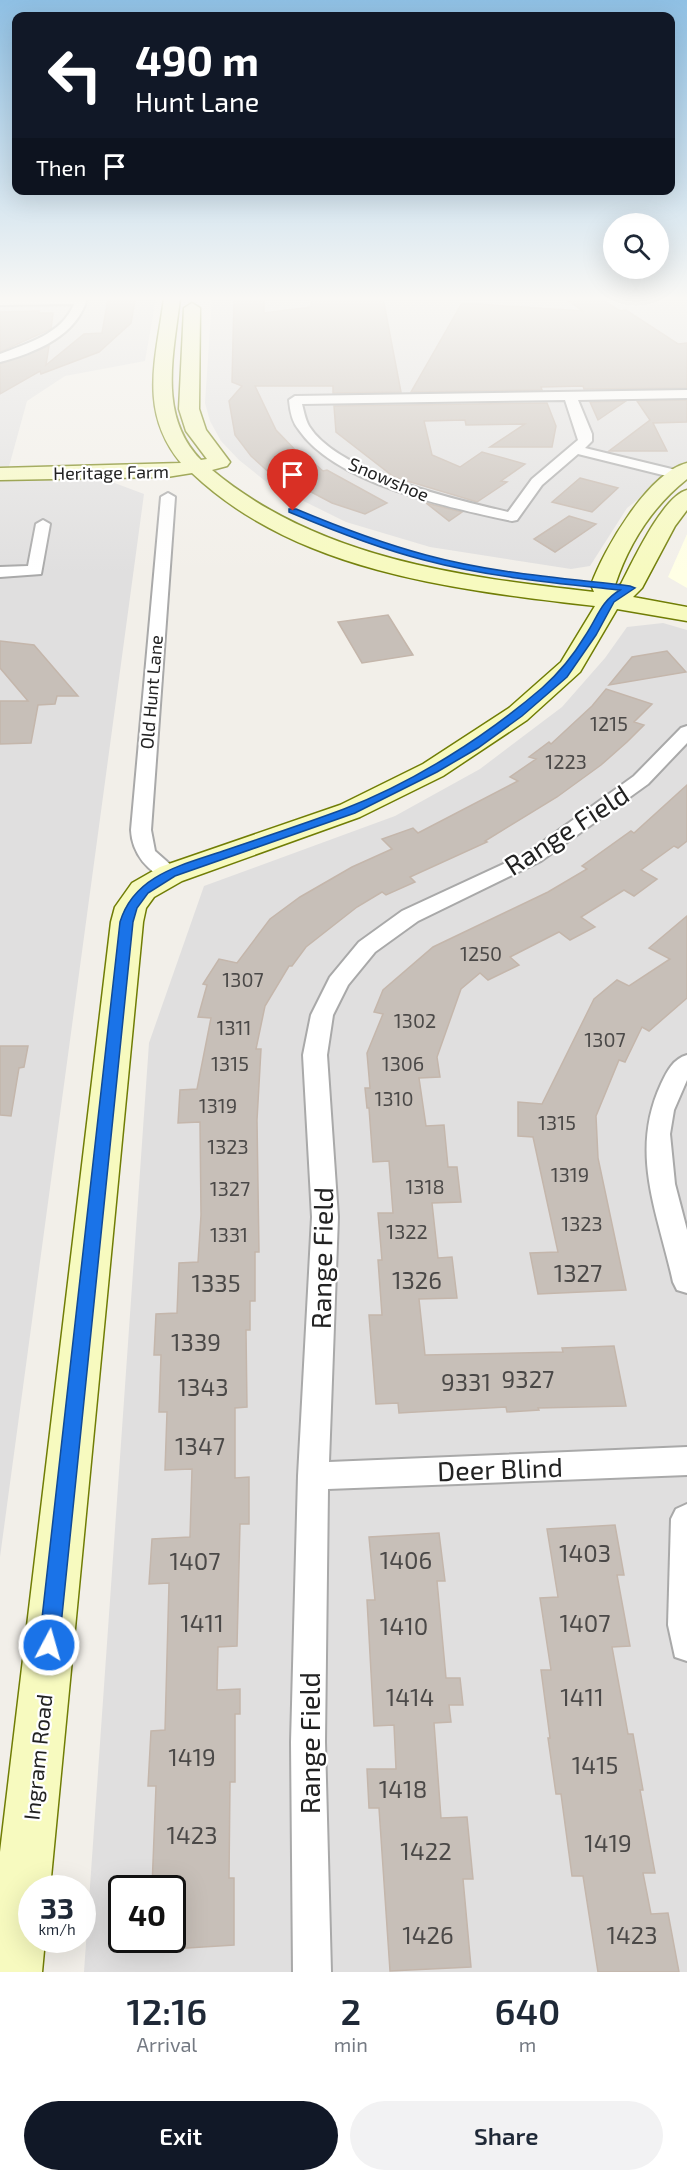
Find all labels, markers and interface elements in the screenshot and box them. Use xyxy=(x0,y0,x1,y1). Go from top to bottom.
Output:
text: 490 m xyxy=(135,34,259,84)
icon: left xyxy=(36,36,114,114)
text: Hunt Lane xyxy=(135,85,259,117)
icon: arrive xyxy=(98,150,131,183)
text: Then xyxy=(36,154,86,180)
map controls xyxy=(603,213,669,279)
button: search xyxy=(603,213,669,279)
pin xyxy=(267,449,318,511)
street label: Snowshoe xyxy=(346,452,432,506)
icon: arrive xyxy=(276,458,309,491)
street label: Heritage Farm xyxy=(53,460,169,484)
street label: Old Hunt Lane xyxy=(135,634,167,750)
house number: 1215 xyxy=(590,711,628,735)
house number: 1223 xyxy=(545,749,587,773)
street label: Range Field xyxy=(498,777,635,882)
house number: 1250 xyxy=(460,941,502,965)
house number: 1307 xyxy=(222,967,264,991)
house number: 1302 xyxy=(394,1008,436,1032)
house number: 1311 xyxy=(217,1015,252,1039)
house number: 1307 xyxy=(584,1027,626,1051)
house number: 1315 xyxy=(211,1051,249,1075)
house number: 1306 xyxy=(382,1051,424,1075)
house number: 1310 xyxy=(374,1086,414,1110)
house number: 1319 xyxy=(199,1093,237,1117)
house number: 1315 xyxy=(538,1110,576,1134)
house number: 1323 xyxy=(207,1134,249,1158)
house number: 1319 xyxy=(551,1162,589,1186)
house number: 1318 xyxy=(405,1174,445,1198)
house number: 1327 xyxy=(210,1176,250,1200)
street label: Range Field xyxy=(304,1187,339,1329)
house number: 1323 xyxy=(561,1211,603,1235)
house number: 1322 xyxy=(386,1219,428,1243)
house number: 1331 xyxy=(210,1222,248,1246)
house number: 1327 xyxy=(554,1258,602,1287)
house number: 1326 xyxy=(392,1265,442,1294)
house number: 1335 xyxy=(191,1268,241,1297)
house number: 1339 xyxy=(171,1327,221,1356)
house number: 9327 xyxy=(502,1364,554,1393)
house number: 9331 xyxy=(441,1367,491,1396)
house number: 1343 xyxy=(178,1372,229,1401)
house number: 1347 xyxy=(175,1431,225,1460)
street label: Deer Blind xyxy=(437,1450,563,1486)
house number: 1403 xyxy=(559,1538,611,1567)
house number: 1406 xyxy=(380,1545,432,1574)
house number: 1407 xyxy=(169,1546,221,1575)
house number: 1411 xyxy=(180,1608,224,1637)
house number: 1407 xyxy=(559,1608,611,1637)
house number: 1410 xyxy=(380,1611,428,1640)
position arrow xyxy=(17,1613,81,1677)
street label: Range Field xyxy=(293,1672,326,1814)
house number: 1414 xyxy=(386,1682,434,1711)
house number: 1411 xyxy=(560,1682,604,1711)
street label: Ingram Road xyxy=(17,1693,57,1821)
house number: 1419 xyxy=(168,1742,216,1771)
house number: 1415 xyxy=(572,1750,618,1779)
house number: 1418 xyxy=(379,1774,427,1803)
house number: 1423 xyxy=(166,1820,218,1849)
house number: 1419 xyxy=(584,1828,632,1857)
house number: 1422 xyxy=(400,1836,452,1865)
speed limit sign: 40 xyxy=(108,1875,186,1953)
text: 33 xyxy=(40,1889,74,1925)
text: km/h xyxy=(38,1920,76,1938)
house number: 1426 xyxy=(402,1920,454,1949)
house number: 1423 xyxy=(606,1920,658,1949)
text: 12:16 xyxy=(127,1989,207,2032)
text: 2 xyxy=(341,1989,361,2032)
text: 640 xyxy=(495,1989,560,2032)
text: Arrival xyxy=(136,2032,197,2056)
text: min xyxy=(334,2032,368,2056)
text: m xyxy=(519,2032,536,2056)
button: Exit xyxy=(24,2101,338,2170)
button: Share xyxy=(350,2101,663,2170)

